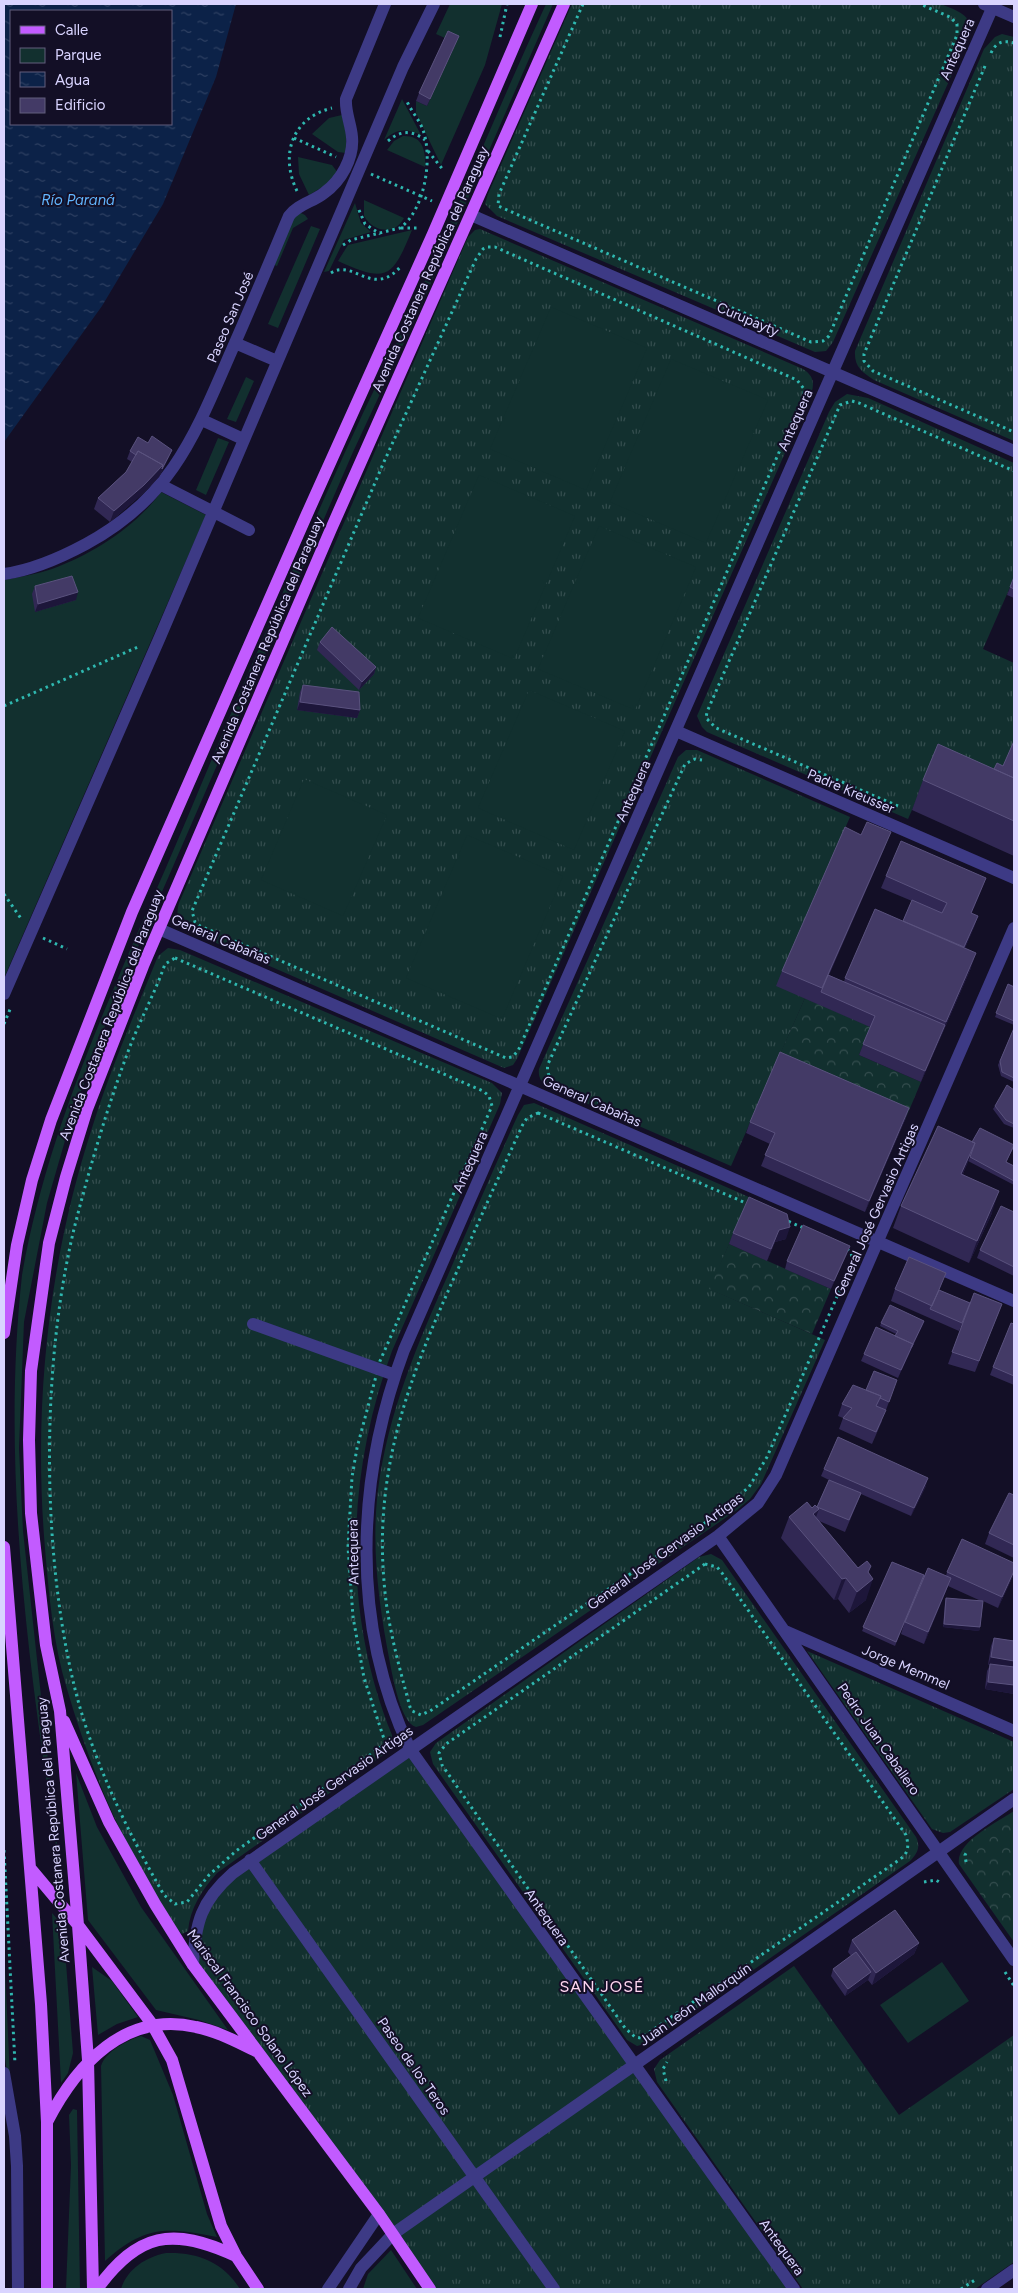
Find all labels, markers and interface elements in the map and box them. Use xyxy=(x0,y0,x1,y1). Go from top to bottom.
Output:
legend xyxy=(10,10,172,125)
street label: Antequera xyxy=(936,16,979,83)
text: Calle xyxy=(55,21,88,39)
text: Parque xyxy=(55,46,102,64)
text: Agua xyxy=(55,71,90,89)
text: Edificio xyxy=(55,96,106,114)
street label: Avenida Costanera República del Paraguay xyxy=(368,143,493,395)
water label: Río Paraná xyxy=(41,191,115,209)
street label: Paseo San José xyxy=(204,269,257,365)
street label: Curupayty xyxy=(714,299,782,340)
street label: Antequera xyxy=(774,387,817,454)
street label: Avenida Costanera República del Paraguay xyxy=(208,513,328,766)
street label: Antequera xyxy=(612,758,655,825)
street label: Padre Kreusser xyxy=(805,765,897,818)
street label: Avenida Costanera República del Paraguay xyxy=(56,887,167,1143)
street label: General Cabañas xyxy=(169,911,273,968)
street label: General Cabañas xyxy=(540,1072,644,1131)
street label: General José Gervasio Artigas xyxy=(830,1121,923,1300)
street label: Antequera xyxy=(449,1129,492,1196)
street label: General José Gervasio Artigas xyxy=(584,1489,746,1614)
street label: Antequera xyxy=(344,1519,363,1585)
street label: Jorge Memmel xyxy=(859,1641,952,1694)
street label: Pedro Juan Caballero xyxy=(834,1680,924,1799)
street label: Avenida Costanera República del Paraguay xyxy=(33,1696,74,1964)
street label: General José Gervasio Artigas xyxy=(252,1722,416,1844)
street label: Antequera xyxy=(521,1886,572,1949)
street label: Mariscal Francisco Solano López xyxy=(183,1926,316,2100)
street label: Juan León Mallorquín xyxy=(636,1959,755,2049)
district label: SAN JOSÉ xyxy=(560,1977,644,1996)
street label: Paseo de los Teros xyxy=(374,2014,454,2118)
street label: Antequera xyxy=(755,2216,808,2279)

